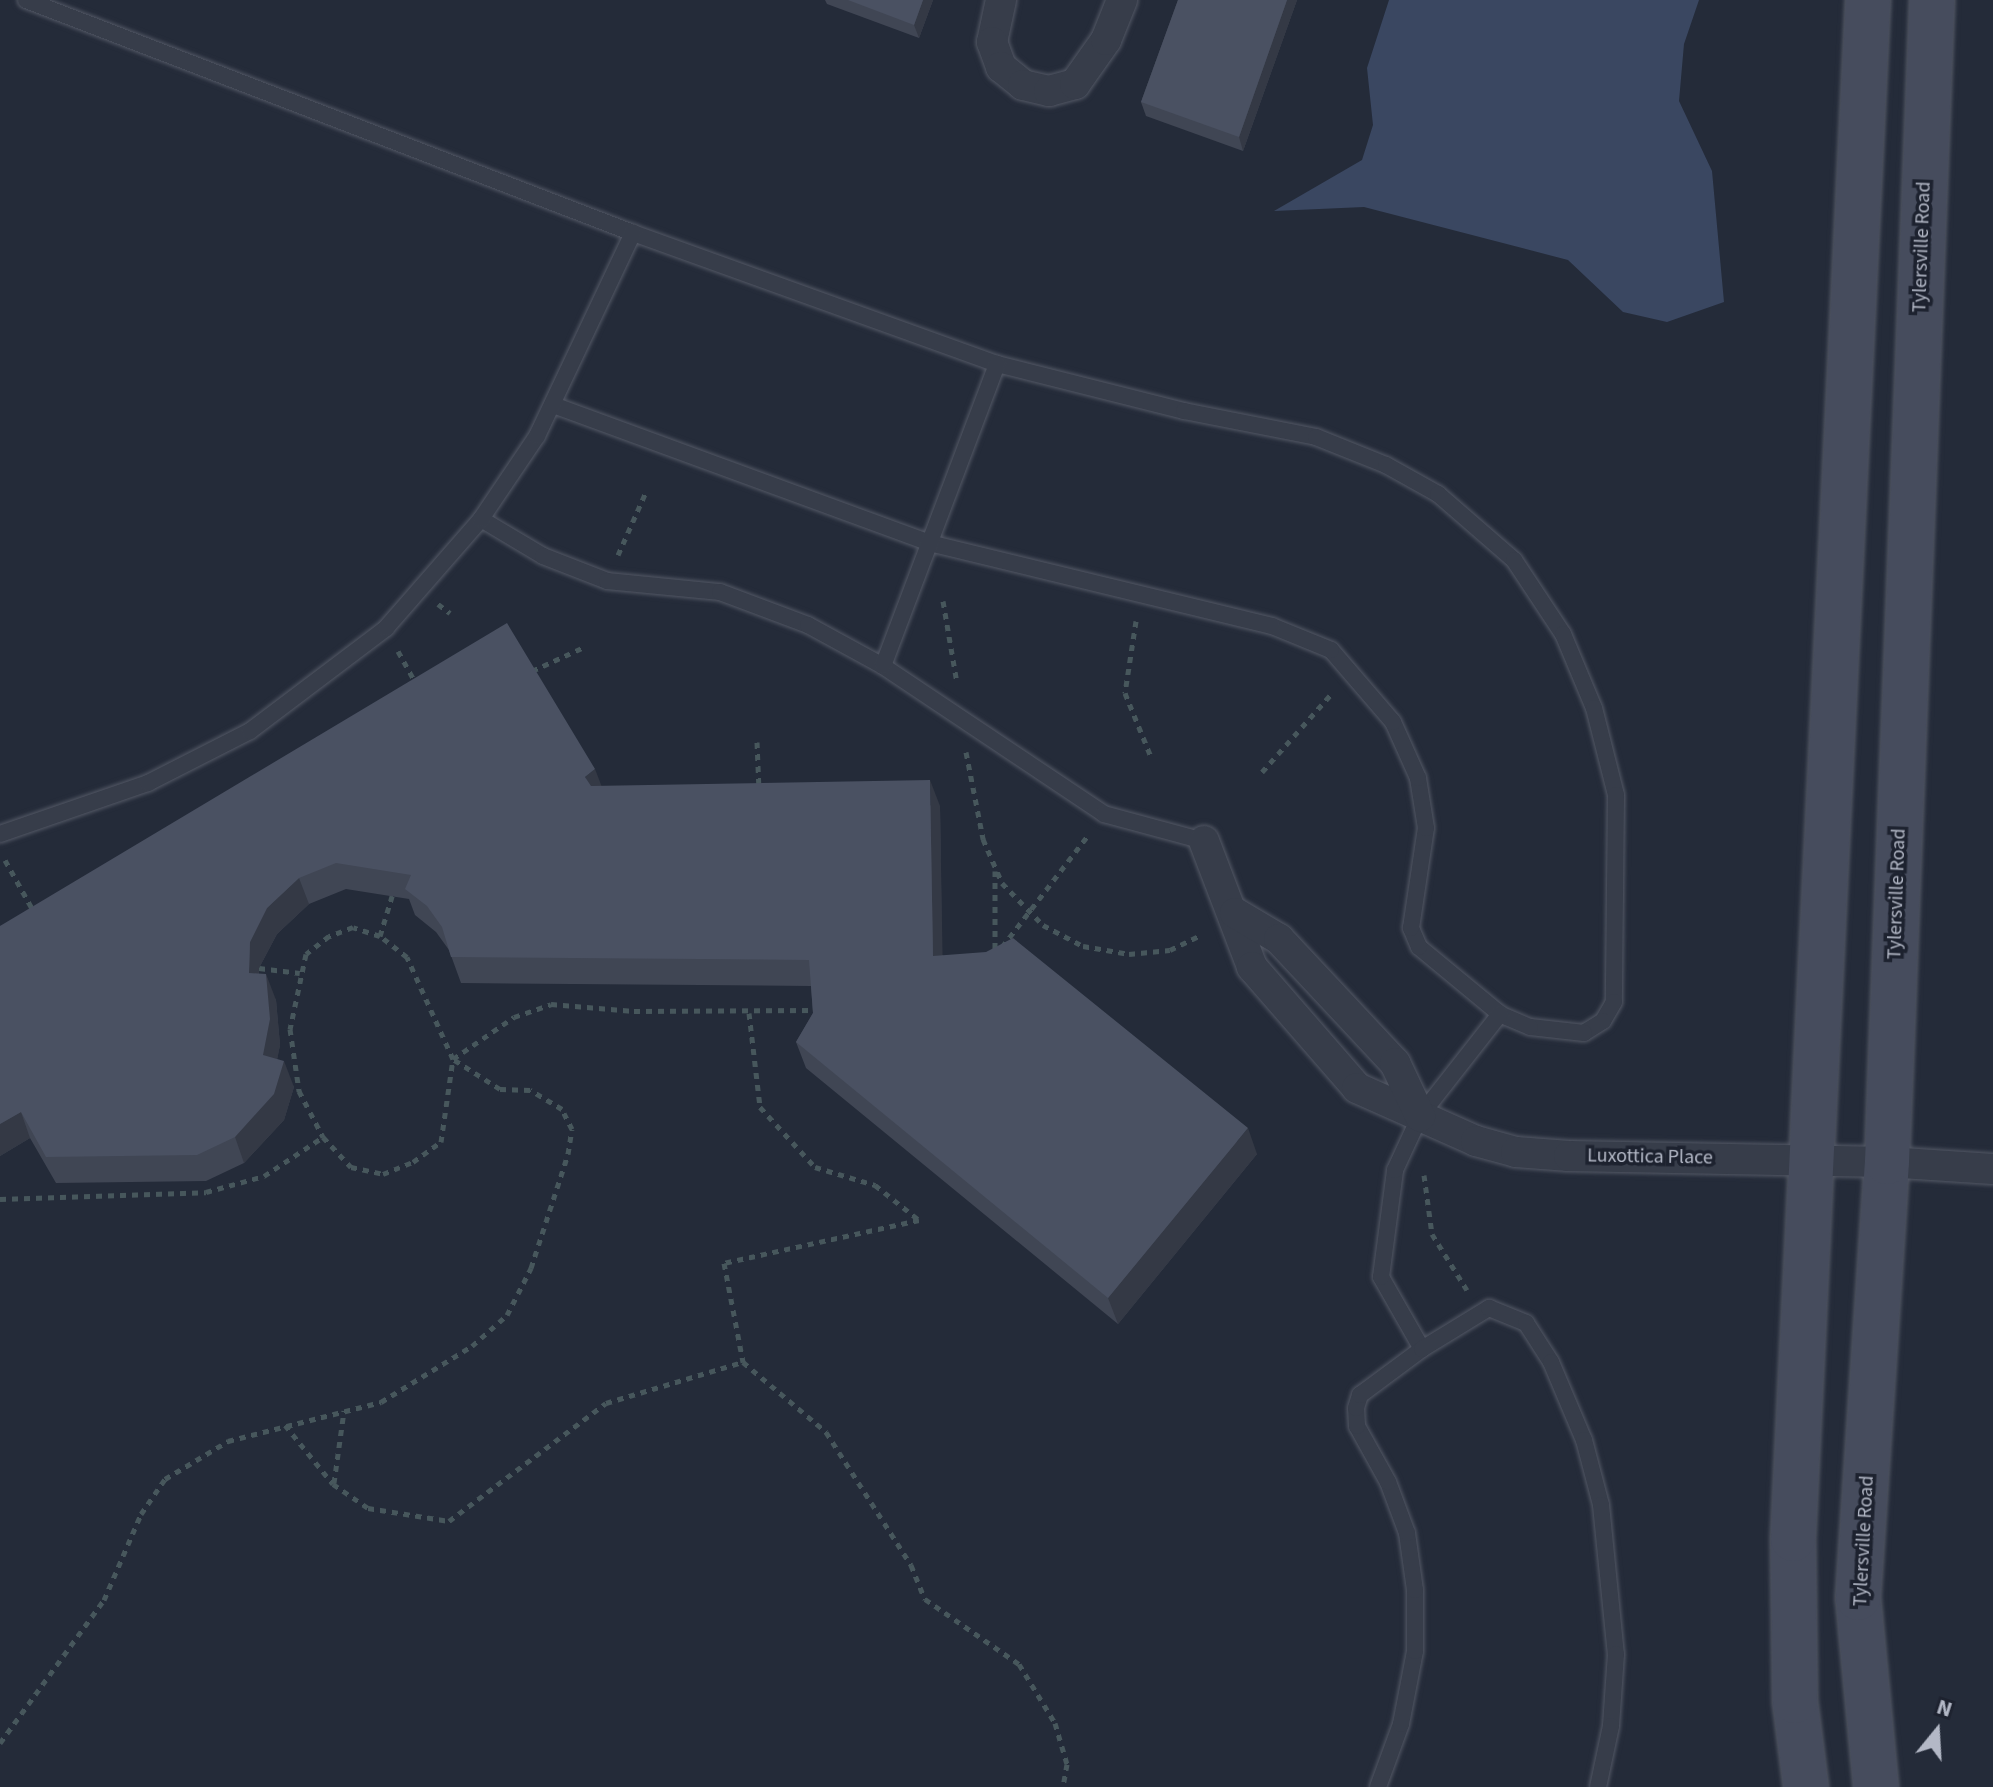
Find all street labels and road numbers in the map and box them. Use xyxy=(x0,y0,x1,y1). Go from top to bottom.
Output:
street label: Tylersville Road xyxy=(1908,181,1936,313)
street label: Tylersville Road xyxy=(1883,828,1911,960)
street label: Luxottica Place xyxy=(1587,1144,1713,1170)
street label: Tylersville Road xyxy=(1849,1475,1879,1607)

